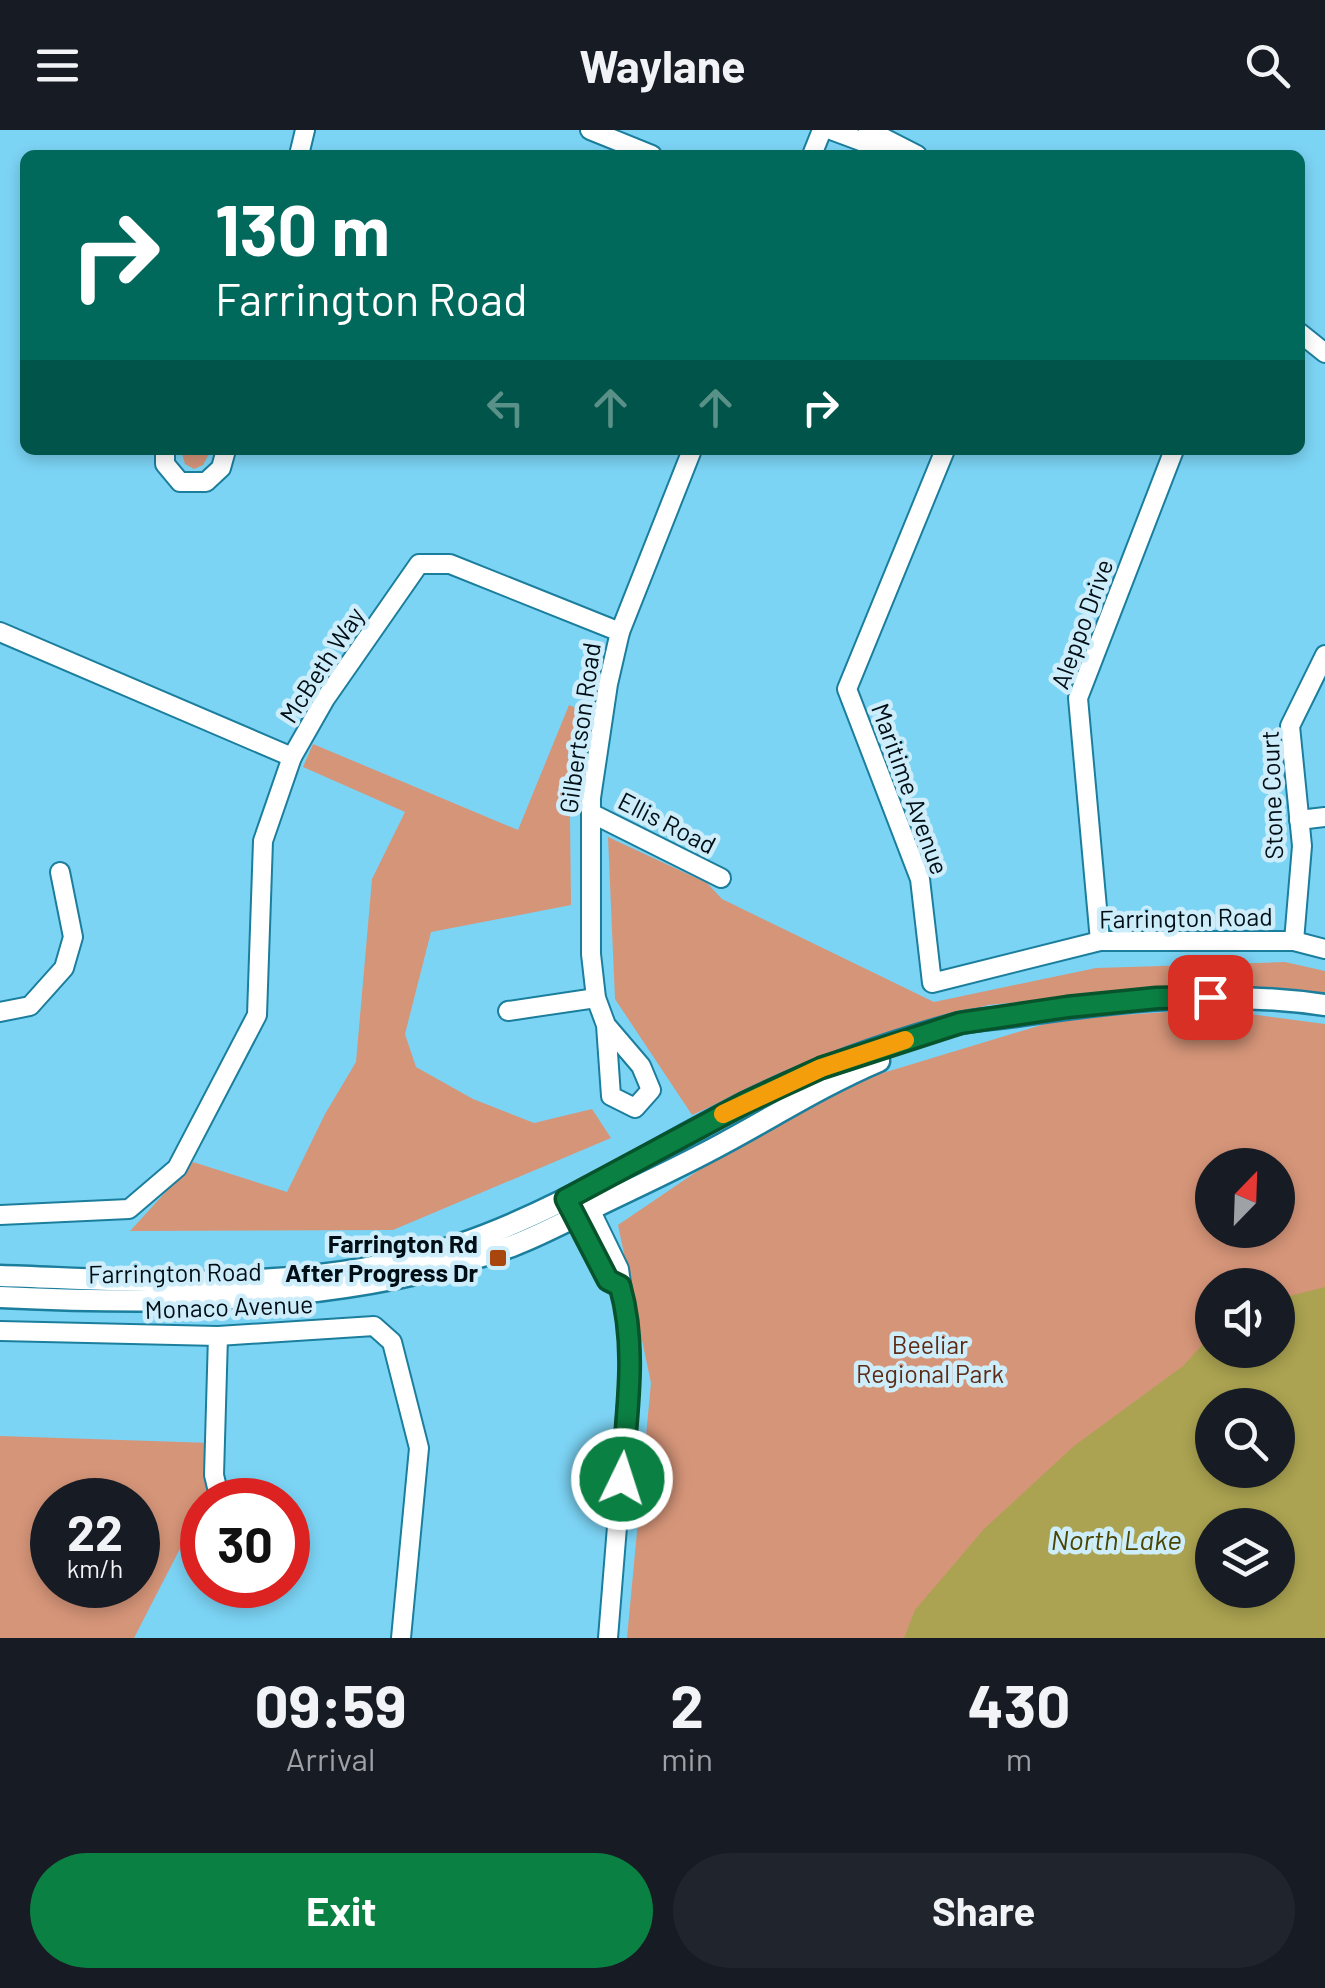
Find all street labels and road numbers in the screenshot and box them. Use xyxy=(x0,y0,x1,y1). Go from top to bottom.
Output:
street label: Aleppo Drive xyxy=(1044,555,1118,693)
street label: McBeth Way xyxy=(273,601,370,728)
street label: Gilbertson Road xyxy=(552,640,606,815)
street label: Maritime Avenue xyxy=(866,699,956,878)
street label: Stone Court xyxy=(1254,730,1288,860)
street label: Ellis Road xyxy=(614,785,721,859)
street label: Farrington Road xyxy=(1099,900,1273,934)
street label: Farrington Road xyxy=(88,1255,262,1289)
street label: Monaco Avenue xyxy=(144,1288,314,1324)

